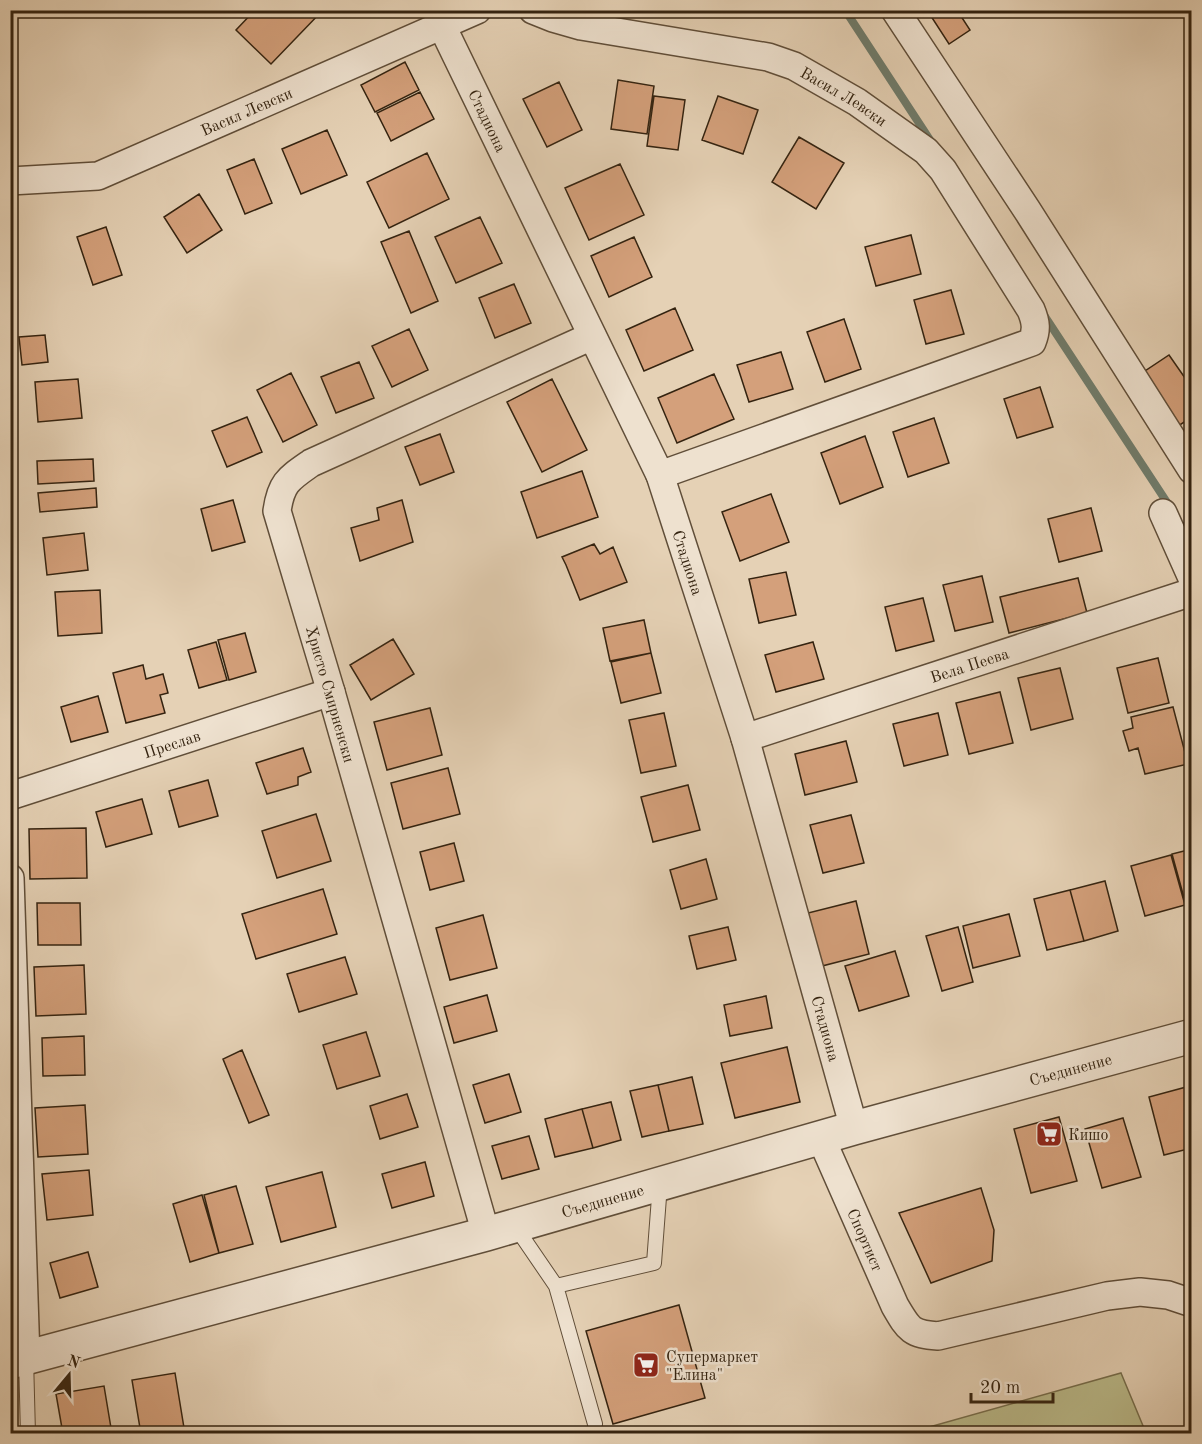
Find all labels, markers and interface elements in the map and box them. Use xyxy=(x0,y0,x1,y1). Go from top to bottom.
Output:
street label: Васил Левски xyxy=(797,65,889,130)
street label: Васил Левски xyxy=(199,86,295,140)
street label: Стадиона xyxy=(464,88,508,155)
street label: Стадиона xyxy=(668,529,704,598)
street label: Христо Смирненски xyxy=(302,624,356,765)
street label: Вела Пеева xyxy=(929,646,1011,687)
street label: Преслав xyxy=(142,729,203,762)
street label: Стадиона xyxy=(807,994,841,1064)
street label: Съединение xyxy=(1028,1052,1114,1090)
supermarket icon: Кишо xyxy=(1034,1119,1064,1149)
place label: Кишо xyxy=(1068,1128,1108,1144)
street label: Съединение xyxy=(560,1183,646,1222)
street label: Спортист xyxy=(843,1207,885,1274)
north arrow xyxy=(39,1345,99,1405)
supermarket icon: Супермаркет "Елина" xyxy=(631,1350,661,1380)
place label: Супермаркет "Елина" xyxy=(666,1350,758,1384)
text: N xyxy=(65,1353,82,1373)
scale bar xyxy=(971,1366,1054,1404)
text: 20 m xyxy=(980,1379,1020,1397)

